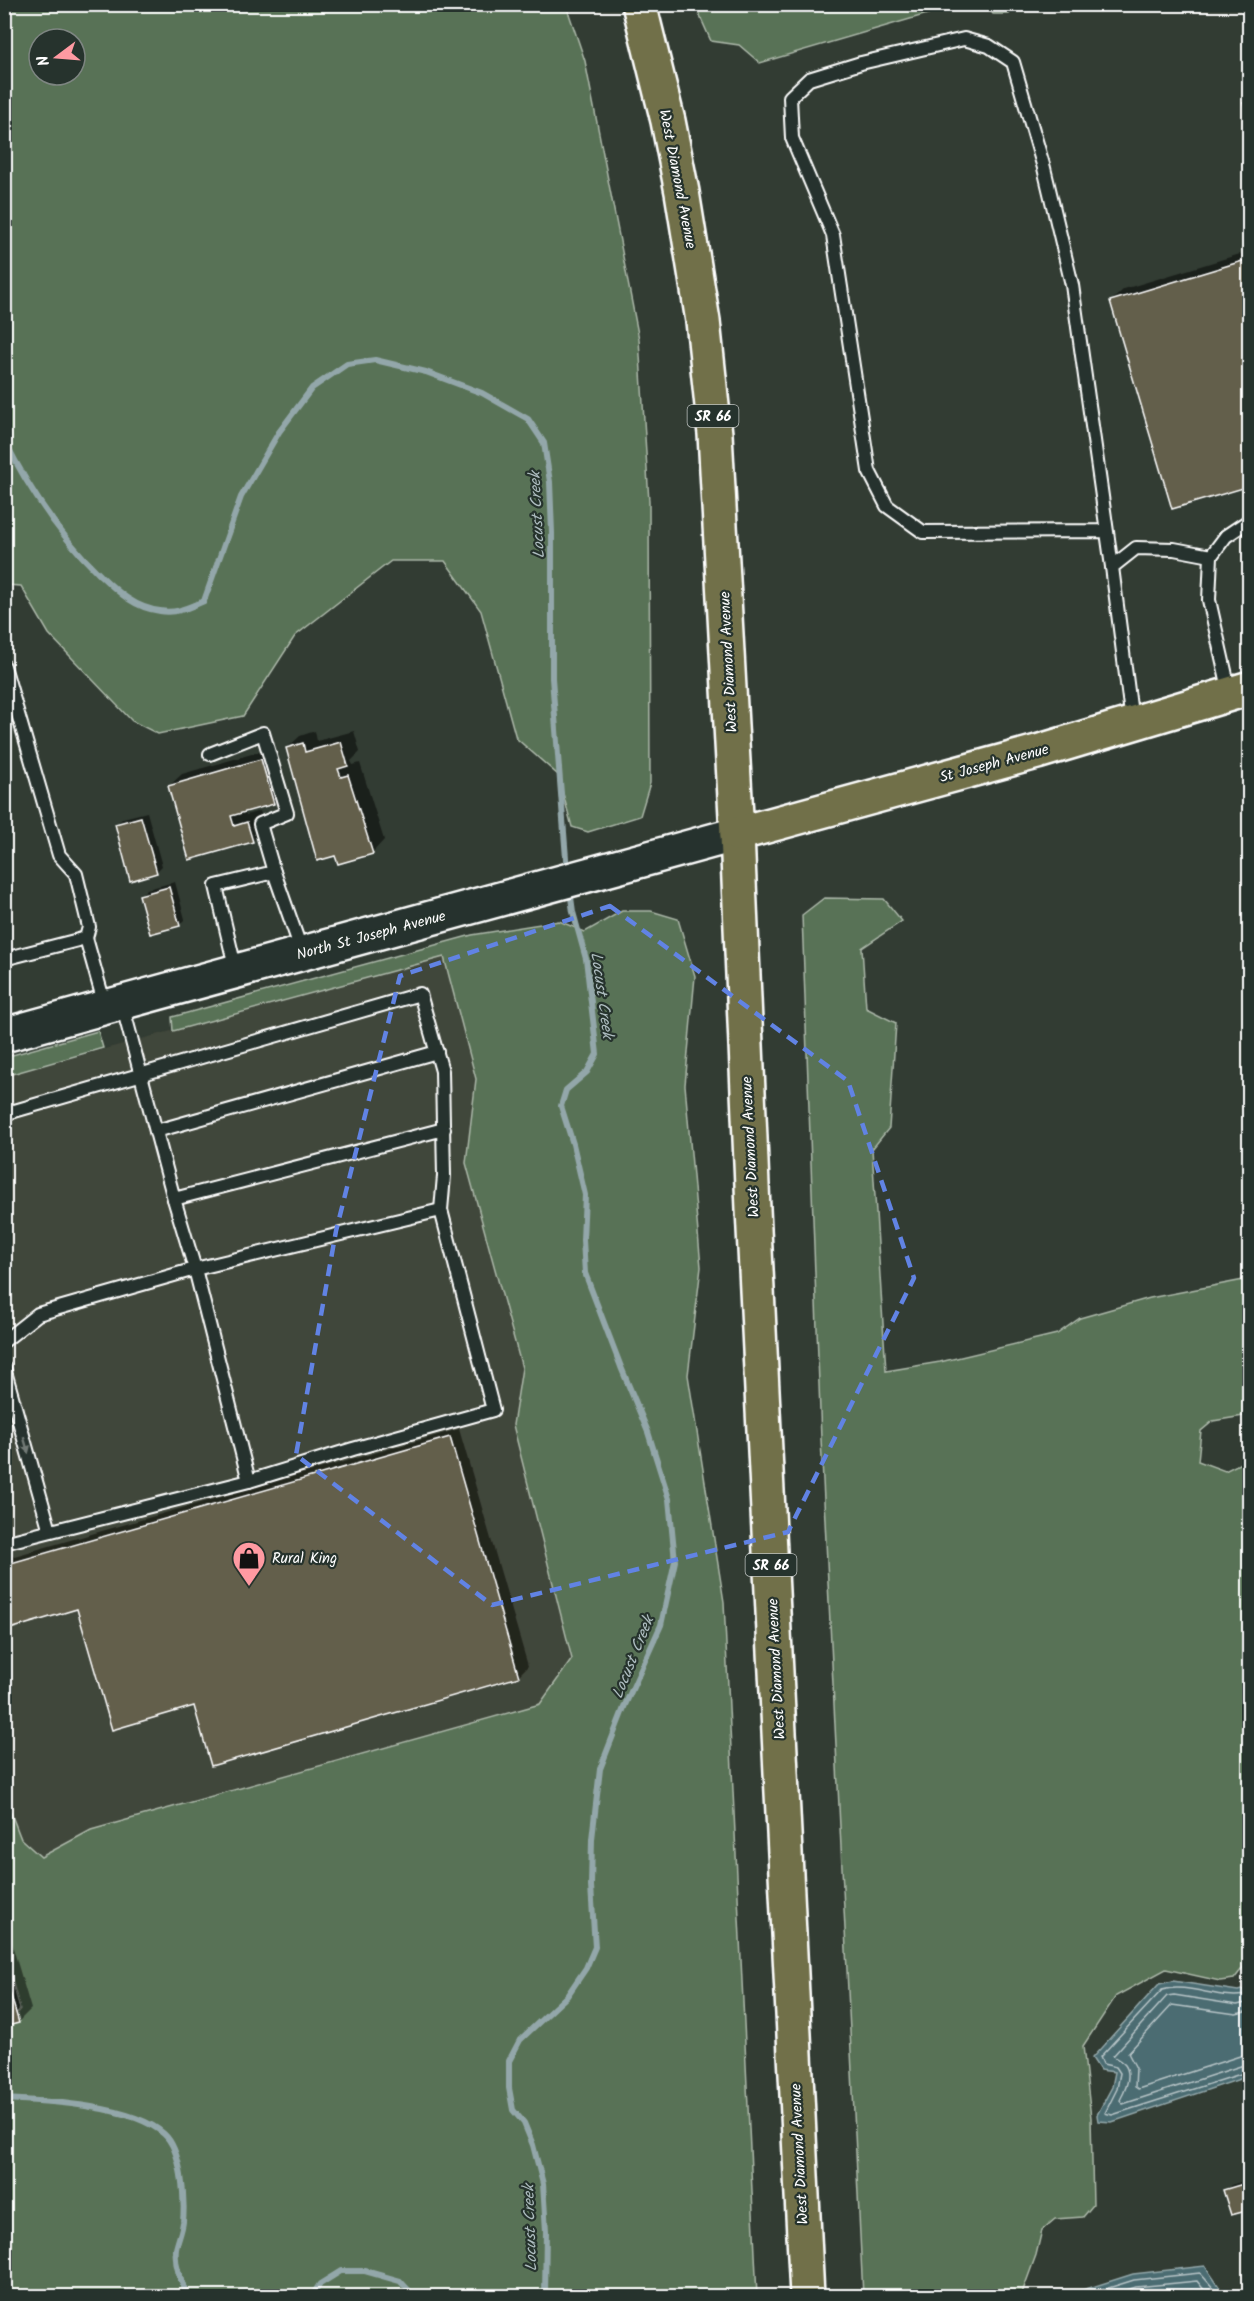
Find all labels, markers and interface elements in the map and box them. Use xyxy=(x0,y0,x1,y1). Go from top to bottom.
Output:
north arrow xyxy=(27,27,87,87)
text: N xyxy=(31,52,57,69)
street label: West Diamond Avenue xyxy=(652,108,702,251)
road number: SR 66 xyxy=(688,405,738,427)
water label: Locust Creek xyxy=(523,468,552,559)
street label: West Diamond Avenue xyxy=(713,590,745,733)
street label: St Joseph Avenue xyxy=(937,738,1052,790)
street label: North St Joseph Avenue xyxy=(294,904,449,967)
water label: Locust Creek xyxy=(583,950,620,1042)
street label: West Diamond Avenue xyxy=(735,1075,767,1218)
one-way arrow xyxy=(22,1436,31,1454)
shop icon: Rural King xyxy=(231,1540,267,1587)
place label: Rural King xyxy=(272,1547,337,1571)
road number: SR 66 xyxy=(746,1554,796,1576)
street label: West Diamond Avenue xyxy=(761,1597,793,1740)
water label: Locust Creek xyxy=(606,1610,662,1703)
street label: West Diamond Avenue xyxy=(784,2082,816,2225)
water label: Locust Creek xyxy=(516,2182,545,2272)

